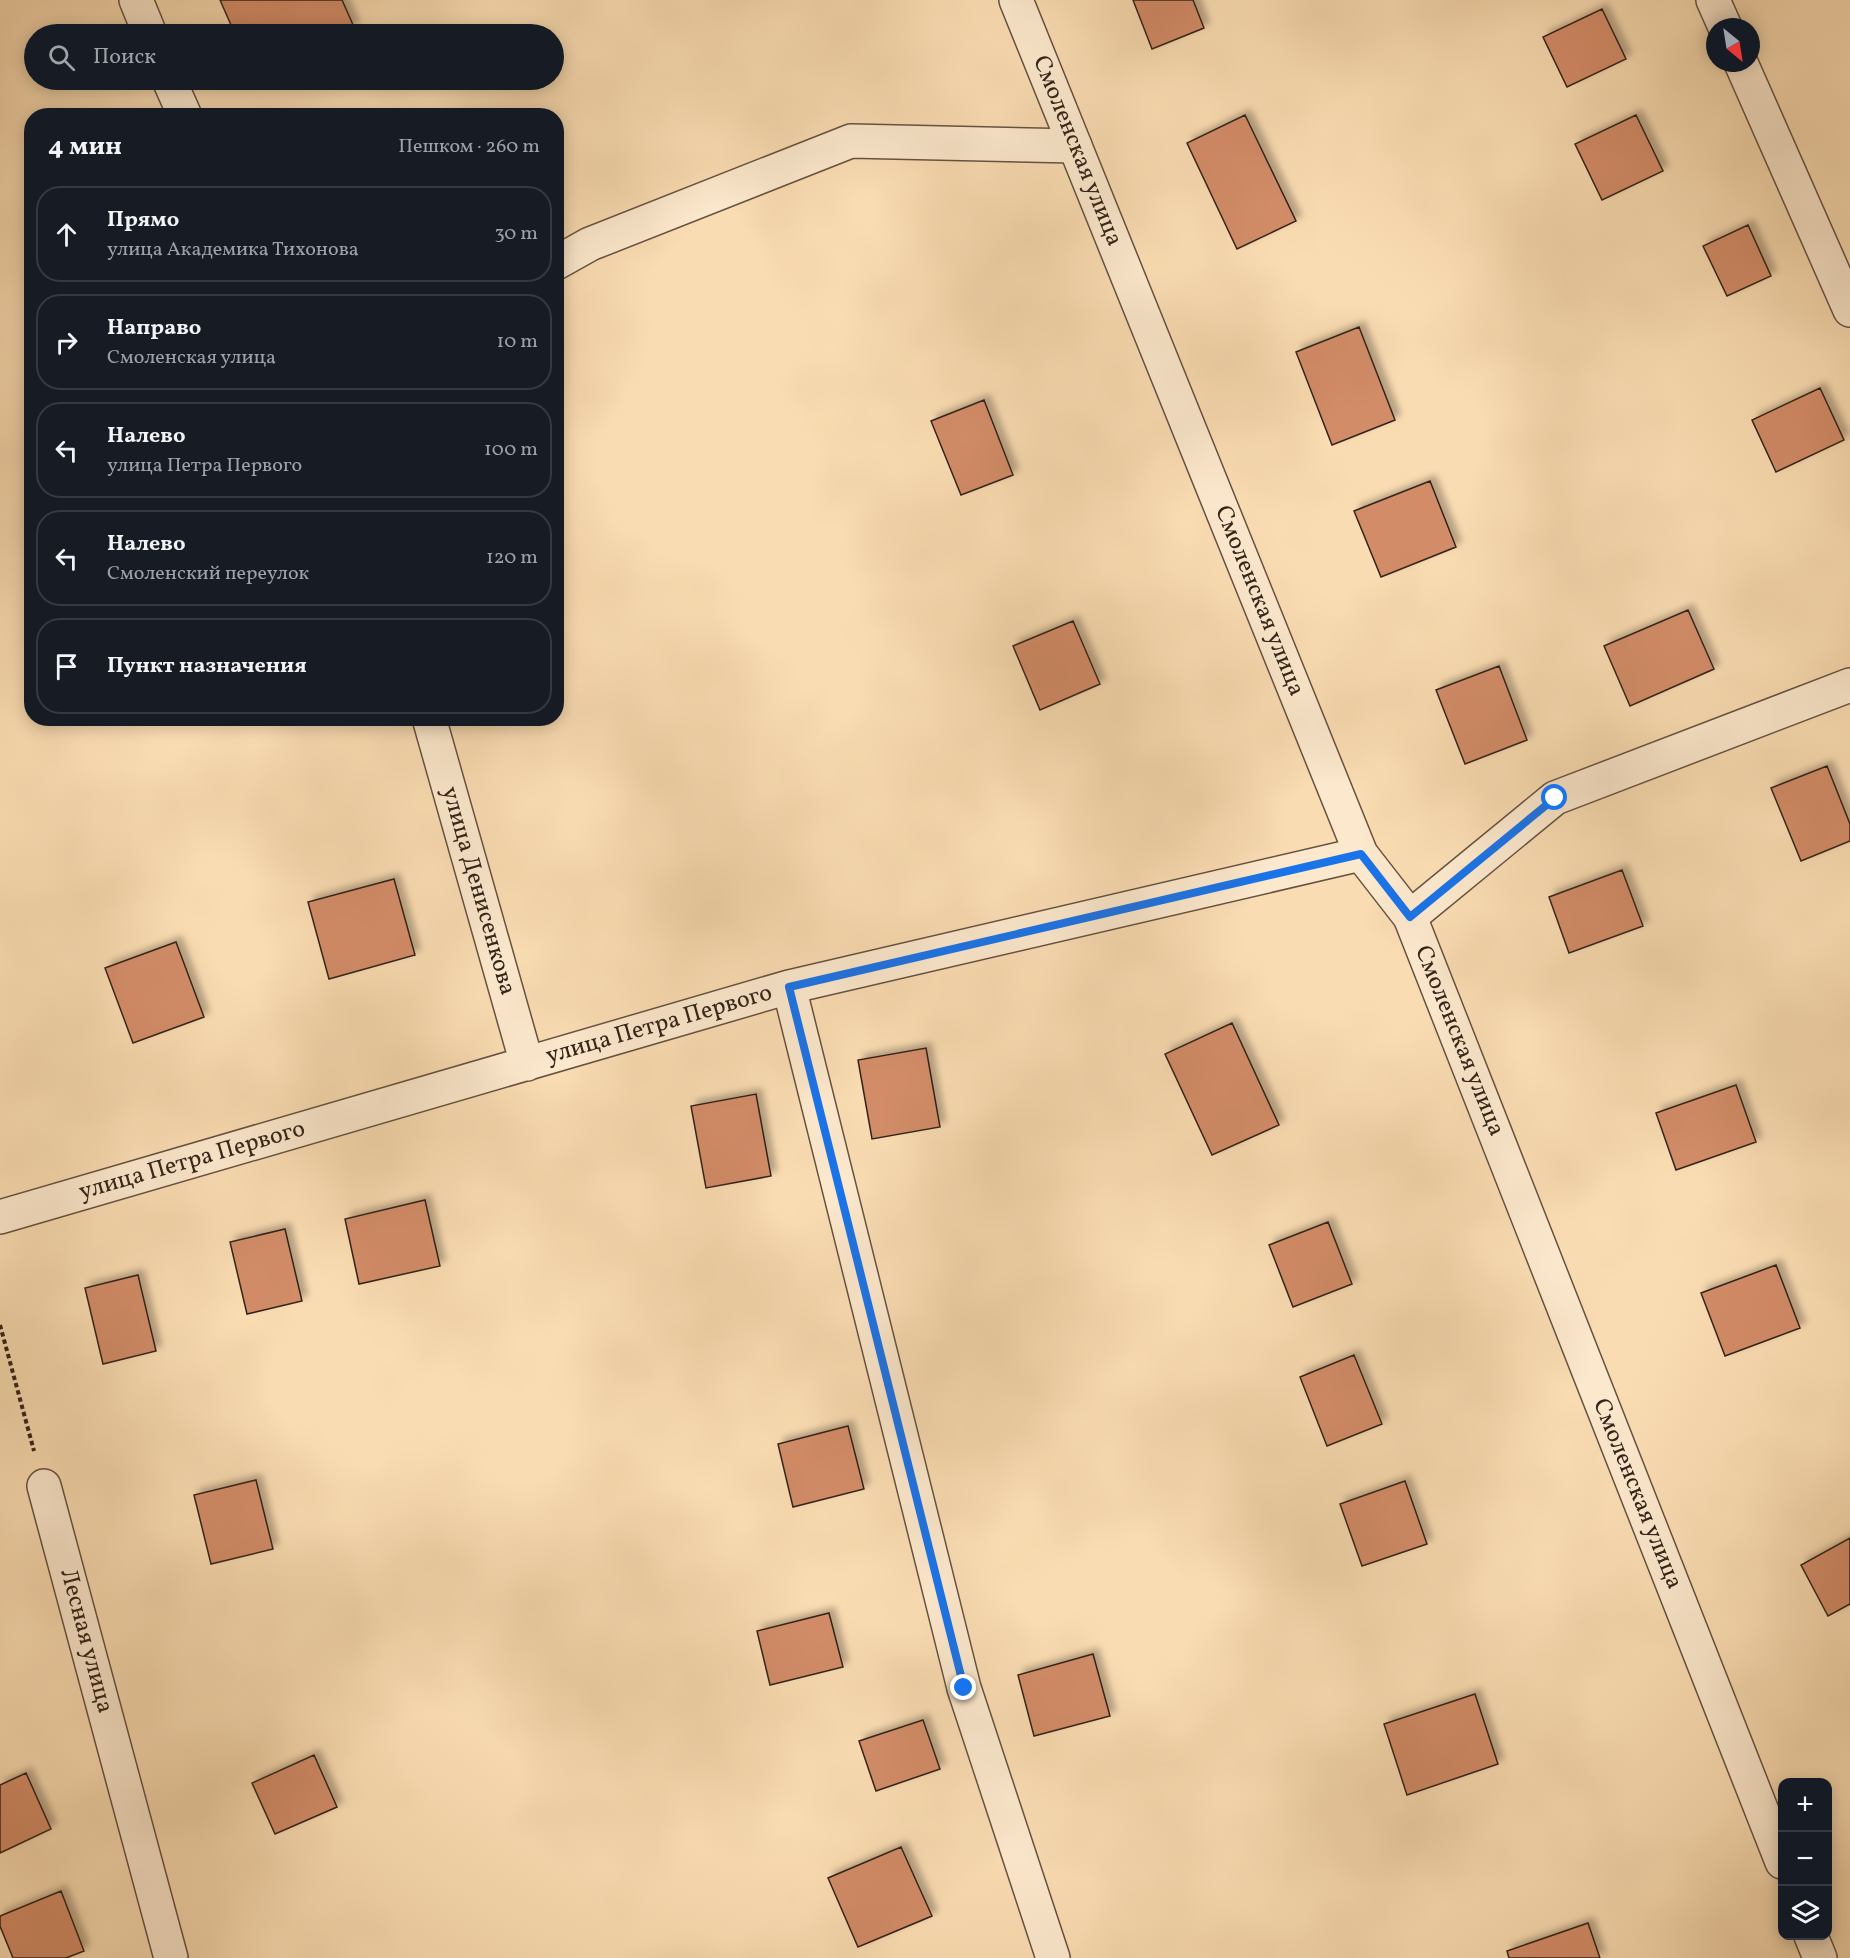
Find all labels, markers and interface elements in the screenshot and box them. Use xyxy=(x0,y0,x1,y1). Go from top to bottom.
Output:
north arrow xyxy=(1706,18,1760,72)
search box xyxy=(24,24,564,90)
icon: search xyxy=(45,41,78,74)
text: Поиск xyxy=(93,42,156,73)
street label: Смоленская улица xyxy=(1023,51,1131,251)
text: 4 мин xyxy=(48,129,122,165)
text: Пешком · 260 m xyxy=(398,133,540,161)
text: Прямо xyxy=(107,205,179,236)
icon: ahead xyxy=(50,218,83,251)
text: 30 m xyxy=(494,220,538,248)
text: улица Академика Тихонова xyxy=(107,236,359,264)
text: Направо xyxy=(107,313,201,344)
icon: right xyxy=(50,326,83,359)
text: 10 m xyxy=(497,328,538,356)
text: Смоленская улица xyxy=(107,344,276,372)
text: Налево xyxy=(107,421,186,452)
icon: left xyxy=(50,434,83,467)
text: 100 m xyxy=(484,436,538,464)
text: улица Петра Первого xyxy=(107,452,302,480)
street label: Смоленская улица xyxy=(1205,501,1313,701)
text: Налево xyxy=(107,529,186,560)
icon: left xyxy=(50,542,83,575)
text: 120 m xyxy=(486,544,538,572)
text: Смоленский переулок xyxy=(107,560,309,588)
icon: arrive xyxy=(50,650,83,683)
text: Пункт назначения xyxy=(107,651,307,682)
street label: улица Денисенкова xyxy=(432,783,524,999)
route start xyxy=(1541,784,1567,810)
street label: Смоленская улица xyxy=(1405,941,1513,1141)
street label: улица Петра Первого xyxy=(542,976,776,1074)
street label: улица Петра Первого xyxy=(75,1112,309,1210)
street label: Смоленская улица xyxy=(1583,1394,1691,1594)
street label: Лесная улица xyxy=(50,1565,122,1717)
route end xyxy=(950,1674,976,1700)
map controls xyxy=(1778,1778,1832,1940)
button: + xyxy=(1778,1778,1832,1832)
button: − xyxy=(1778,1832,1832,1886)
button: layers xyxy=(1778,1886,1832,1940)

